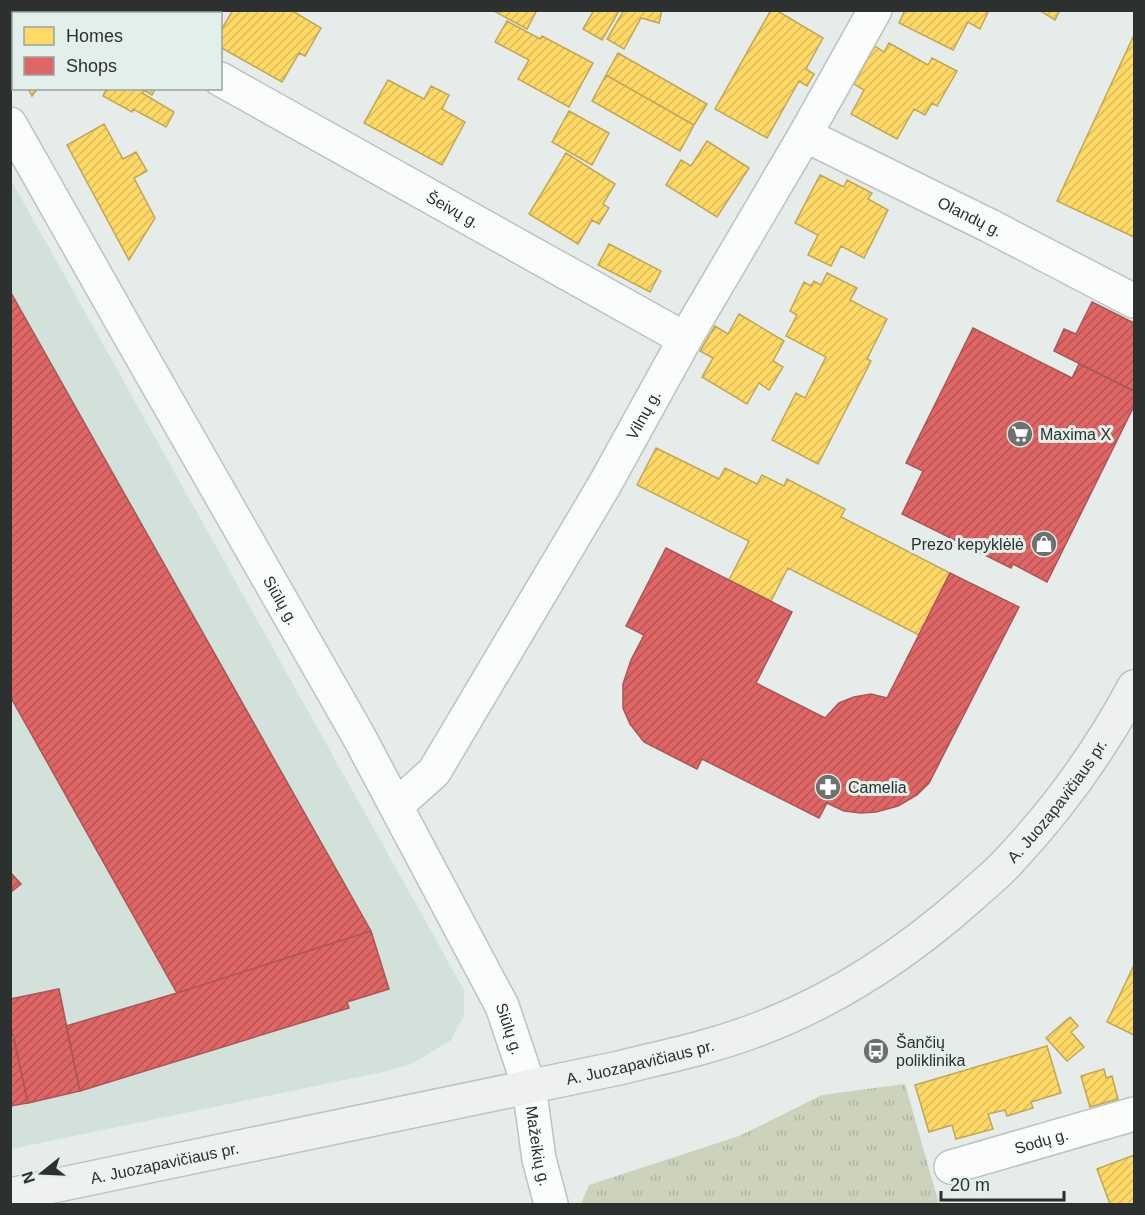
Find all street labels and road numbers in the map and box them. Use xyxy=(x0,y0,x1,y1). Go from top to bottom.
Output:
street label: Šeivų g. xyxy=(423,187,482,231)
street label: Olandų g. xyxy=(935,194,1005,240)
street label: Vilnų g. xyxy=(623,388,664,442)
street label: Siūlų g. xyxy=(260,573,301,628)
street label: A. Juozapavičiaus pr. xyxy=(1004,736,1110,866)
street label: Siūlų g. xyxy=(493,1001,526,1057)
street label: A. Juozapavičiaus pr. xyxy=(565,1037,716,1088)
street label: Mažeikių g. xyxy=(523,1105,554,1188)
street label: Sodų g. xyxy=(1013,1125,1070,1157)
street label: A. Juozapavičiaus pr. xyxy=(89,1139,241,1187)

